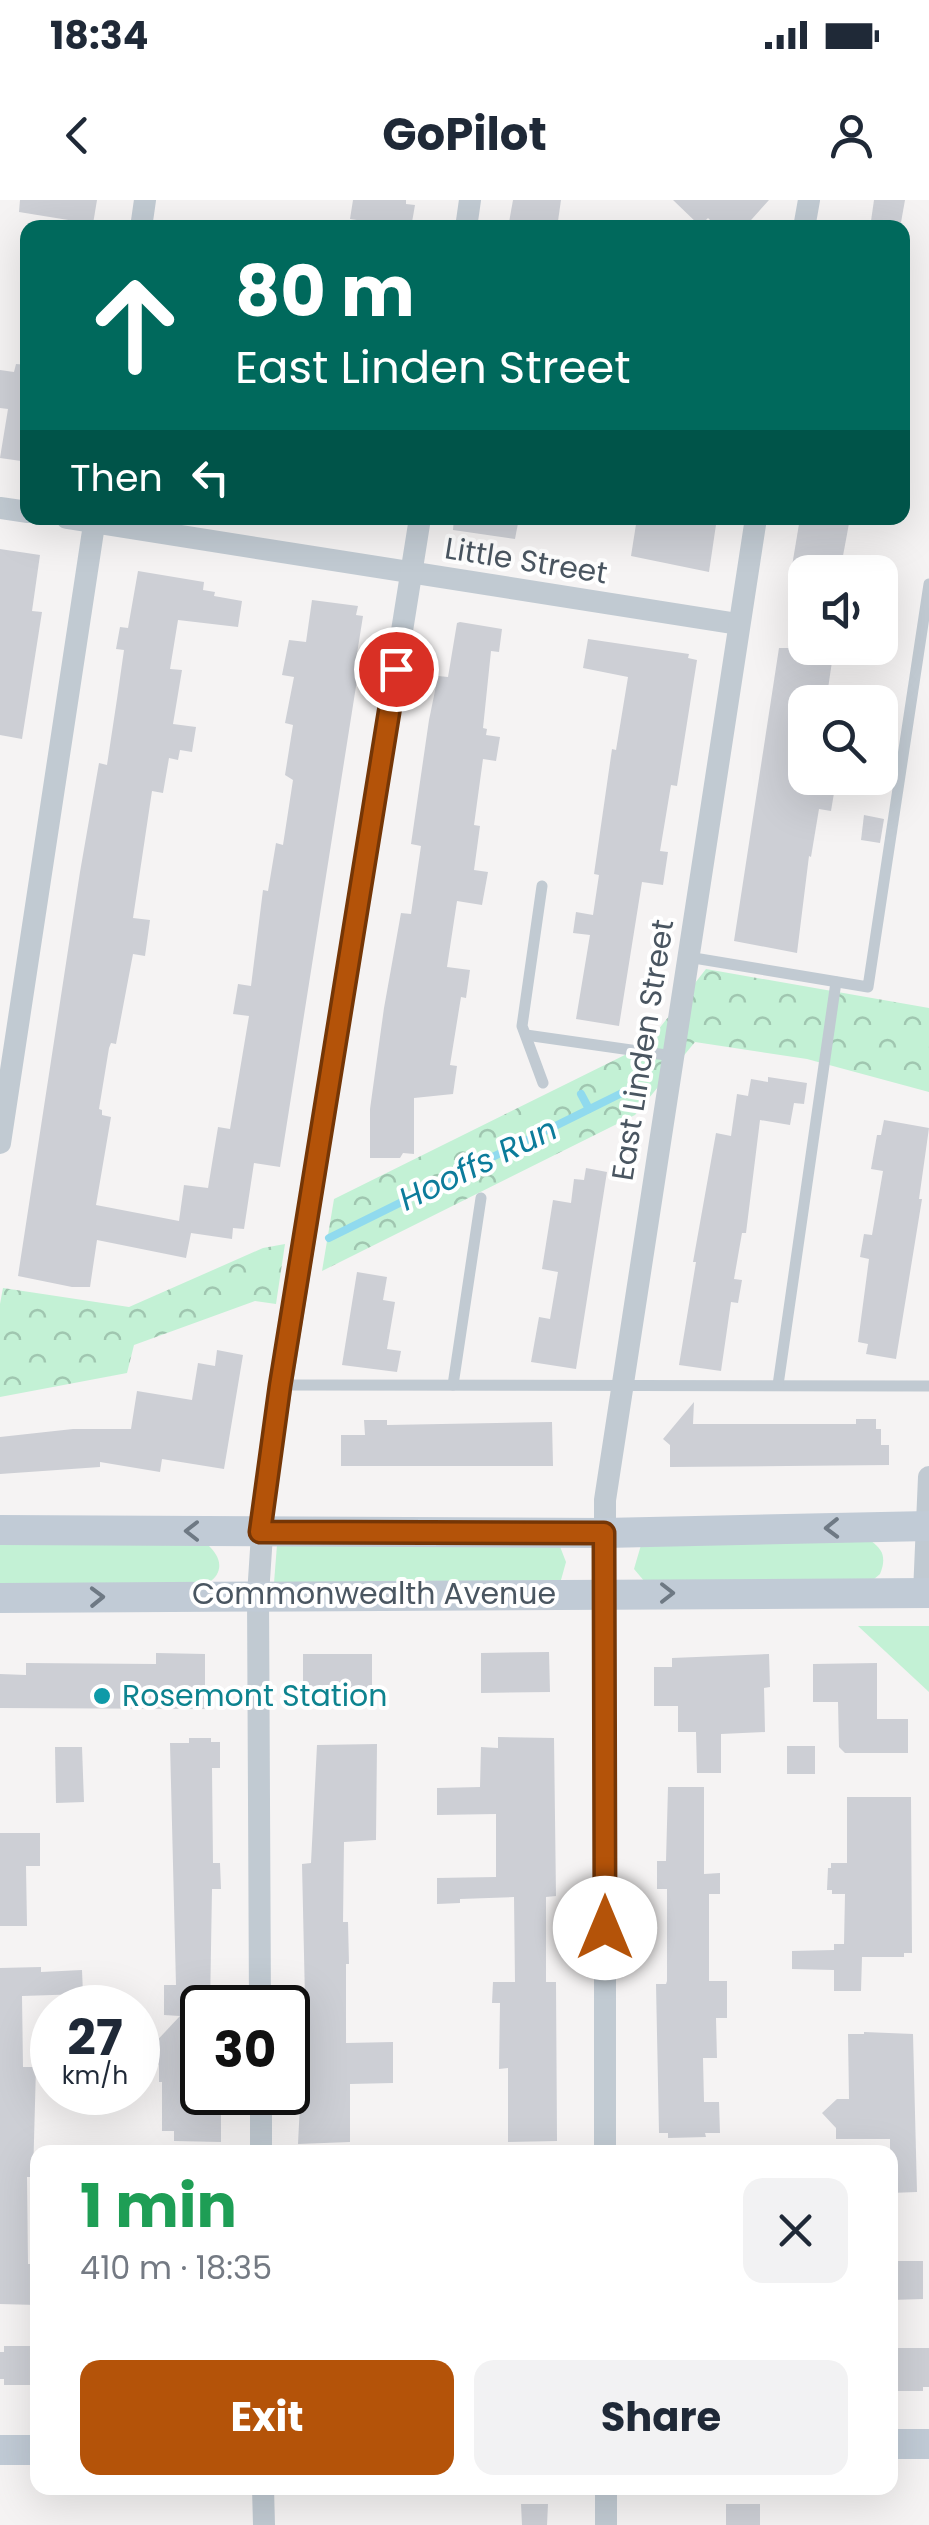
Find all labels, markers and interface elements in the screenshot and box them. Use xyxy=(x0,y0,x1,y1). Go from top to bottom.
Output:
text: 18:34 xyxy=(50,9,148,62)
text: GoPilot xyxy=(382,103,547,166)
icon: back xyxy=(50,108,105,163)
icon: person xyxy=(824,108,879,163)
text: 80 m xyxy=(235,242,415,341)
icon: ahead xyxy=(70,260,200,390)
text: East Linden Street xyxy=(235,336,631,399)
icon: left xyxy=(183,450,238,505)
text: Then xyxy=(70,451,163,504)
street label: Little Street xyxy=(442,526,610,595)
map controls xyxy=(788,555,898,795)
button: sound xyxy=(788,555,898,665)
pin xyxy=(354,627,439,712)
icon: arrive xyxy=(369,642,424,697)
button: search xyxy=(788,685,898,795)
street label: East Linden Street xyxy=(601,916,684,1184)
water label: Hooffs Run xyxy=(391,1106,564,1221)
one-way arrow xyxy=(823,1517,839,1538)
one-way arrow xyxy=(183,1521,199,1542)
street label: Commonwealth Avenue xyxy=(192,1572,556,1615)
one-way arrow xyxy=(660,1582,676,1604)
one-way arrow xyxy=(90,1586,106,1608)
place label: Rosemont Station xyxy=(122,1674,387,1717)
marker: Rosemont Station xyxy=(91,1685,113,1707)
position arrow xyxy=(553,1876,657,1980)
speed limit sign: 30 xyxy=(180,1985,310,2115)
text: 27 xyxy=(67,2002,123,2073)
text: km/h xyxy=(62,2058,128,2093)
text: 1 min xyxy=(80,2164,237,2248)
button: close xyxy=(743,2178,848,2283)
text: 410 m · 18:35 xyxy=(80,2245,272,2290)
button: Exit xyxy=(80,2360,454,2475)
button: Share xyxy=(474,2360,848,2475)

